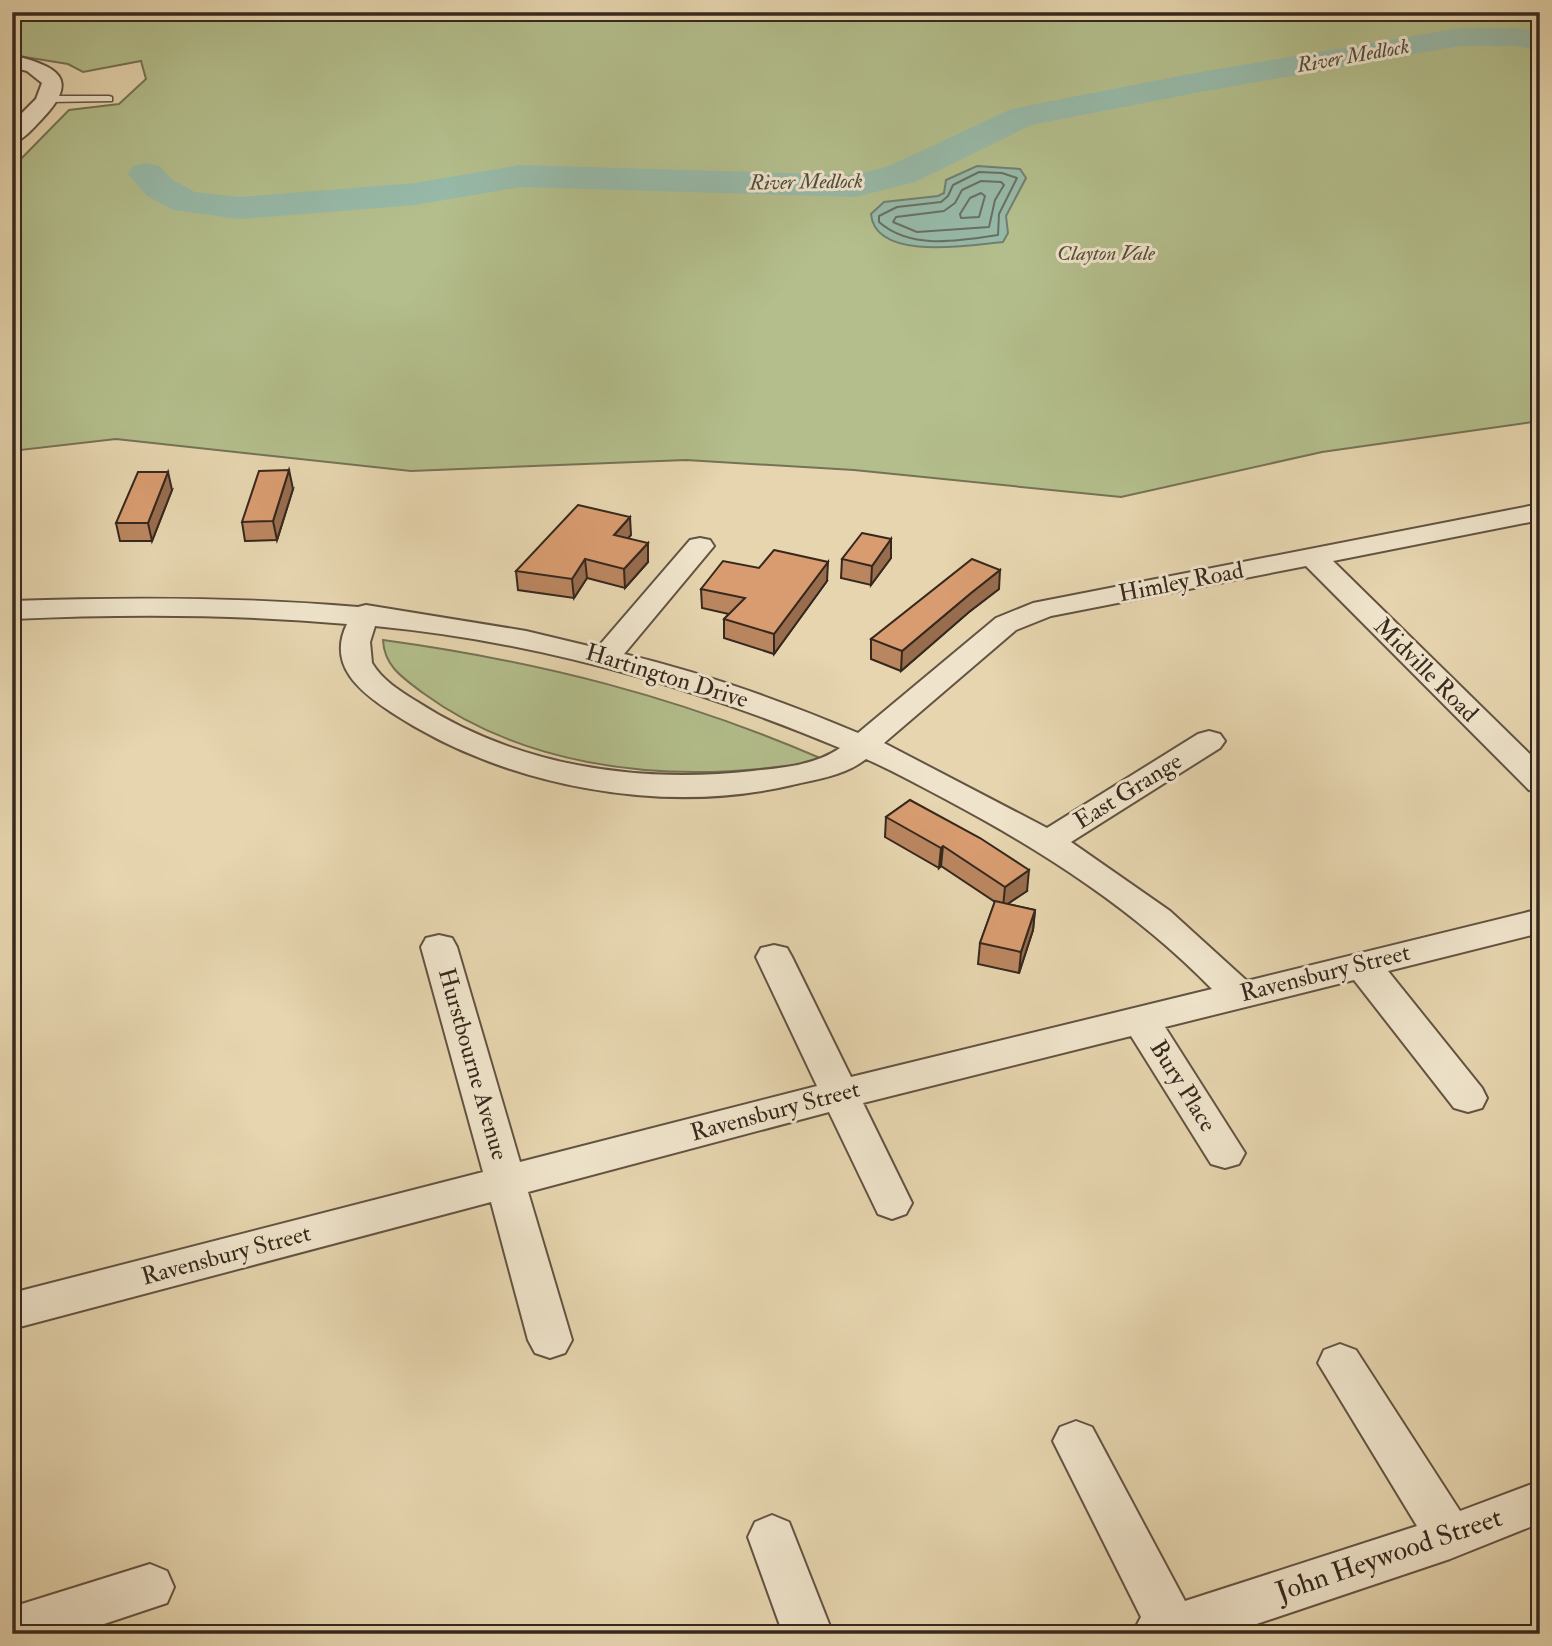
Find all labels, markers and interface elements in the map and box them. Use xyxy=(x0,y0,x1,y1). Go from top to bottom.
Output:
water label: River Medlock xyxy=(1294,33,1411,79)
water label: River Medlock xyxy=(748,168,863,197)
park label: Clayton Vale xyxy=(1057,240,1156,267)
street label: Himley Road xyxy=(1116,555,1246,609)
street label: Midville Road xyxy=(1367,611,1485,729)
street label: Hartington Drive xyxy=(582,637,752,715)
street label: East Grange xyxy=(1068,746,1188,836)
street label: Ravensbury Street xyxy=(1237,937,1413,1009)
street label: Hurstbourne Avenue xyxy=(431,964,515,1164)
street label: Bury Place xyxy=(1143,1034,1223,1138)
street label: Ravensbury Street xyxy=(687,1073,863,1148)
street label: Ravensbury Street xyxy=(138,1217,314,1292)
street label: John Heywood Street xyxy=(1270,1500,1507,1610)

